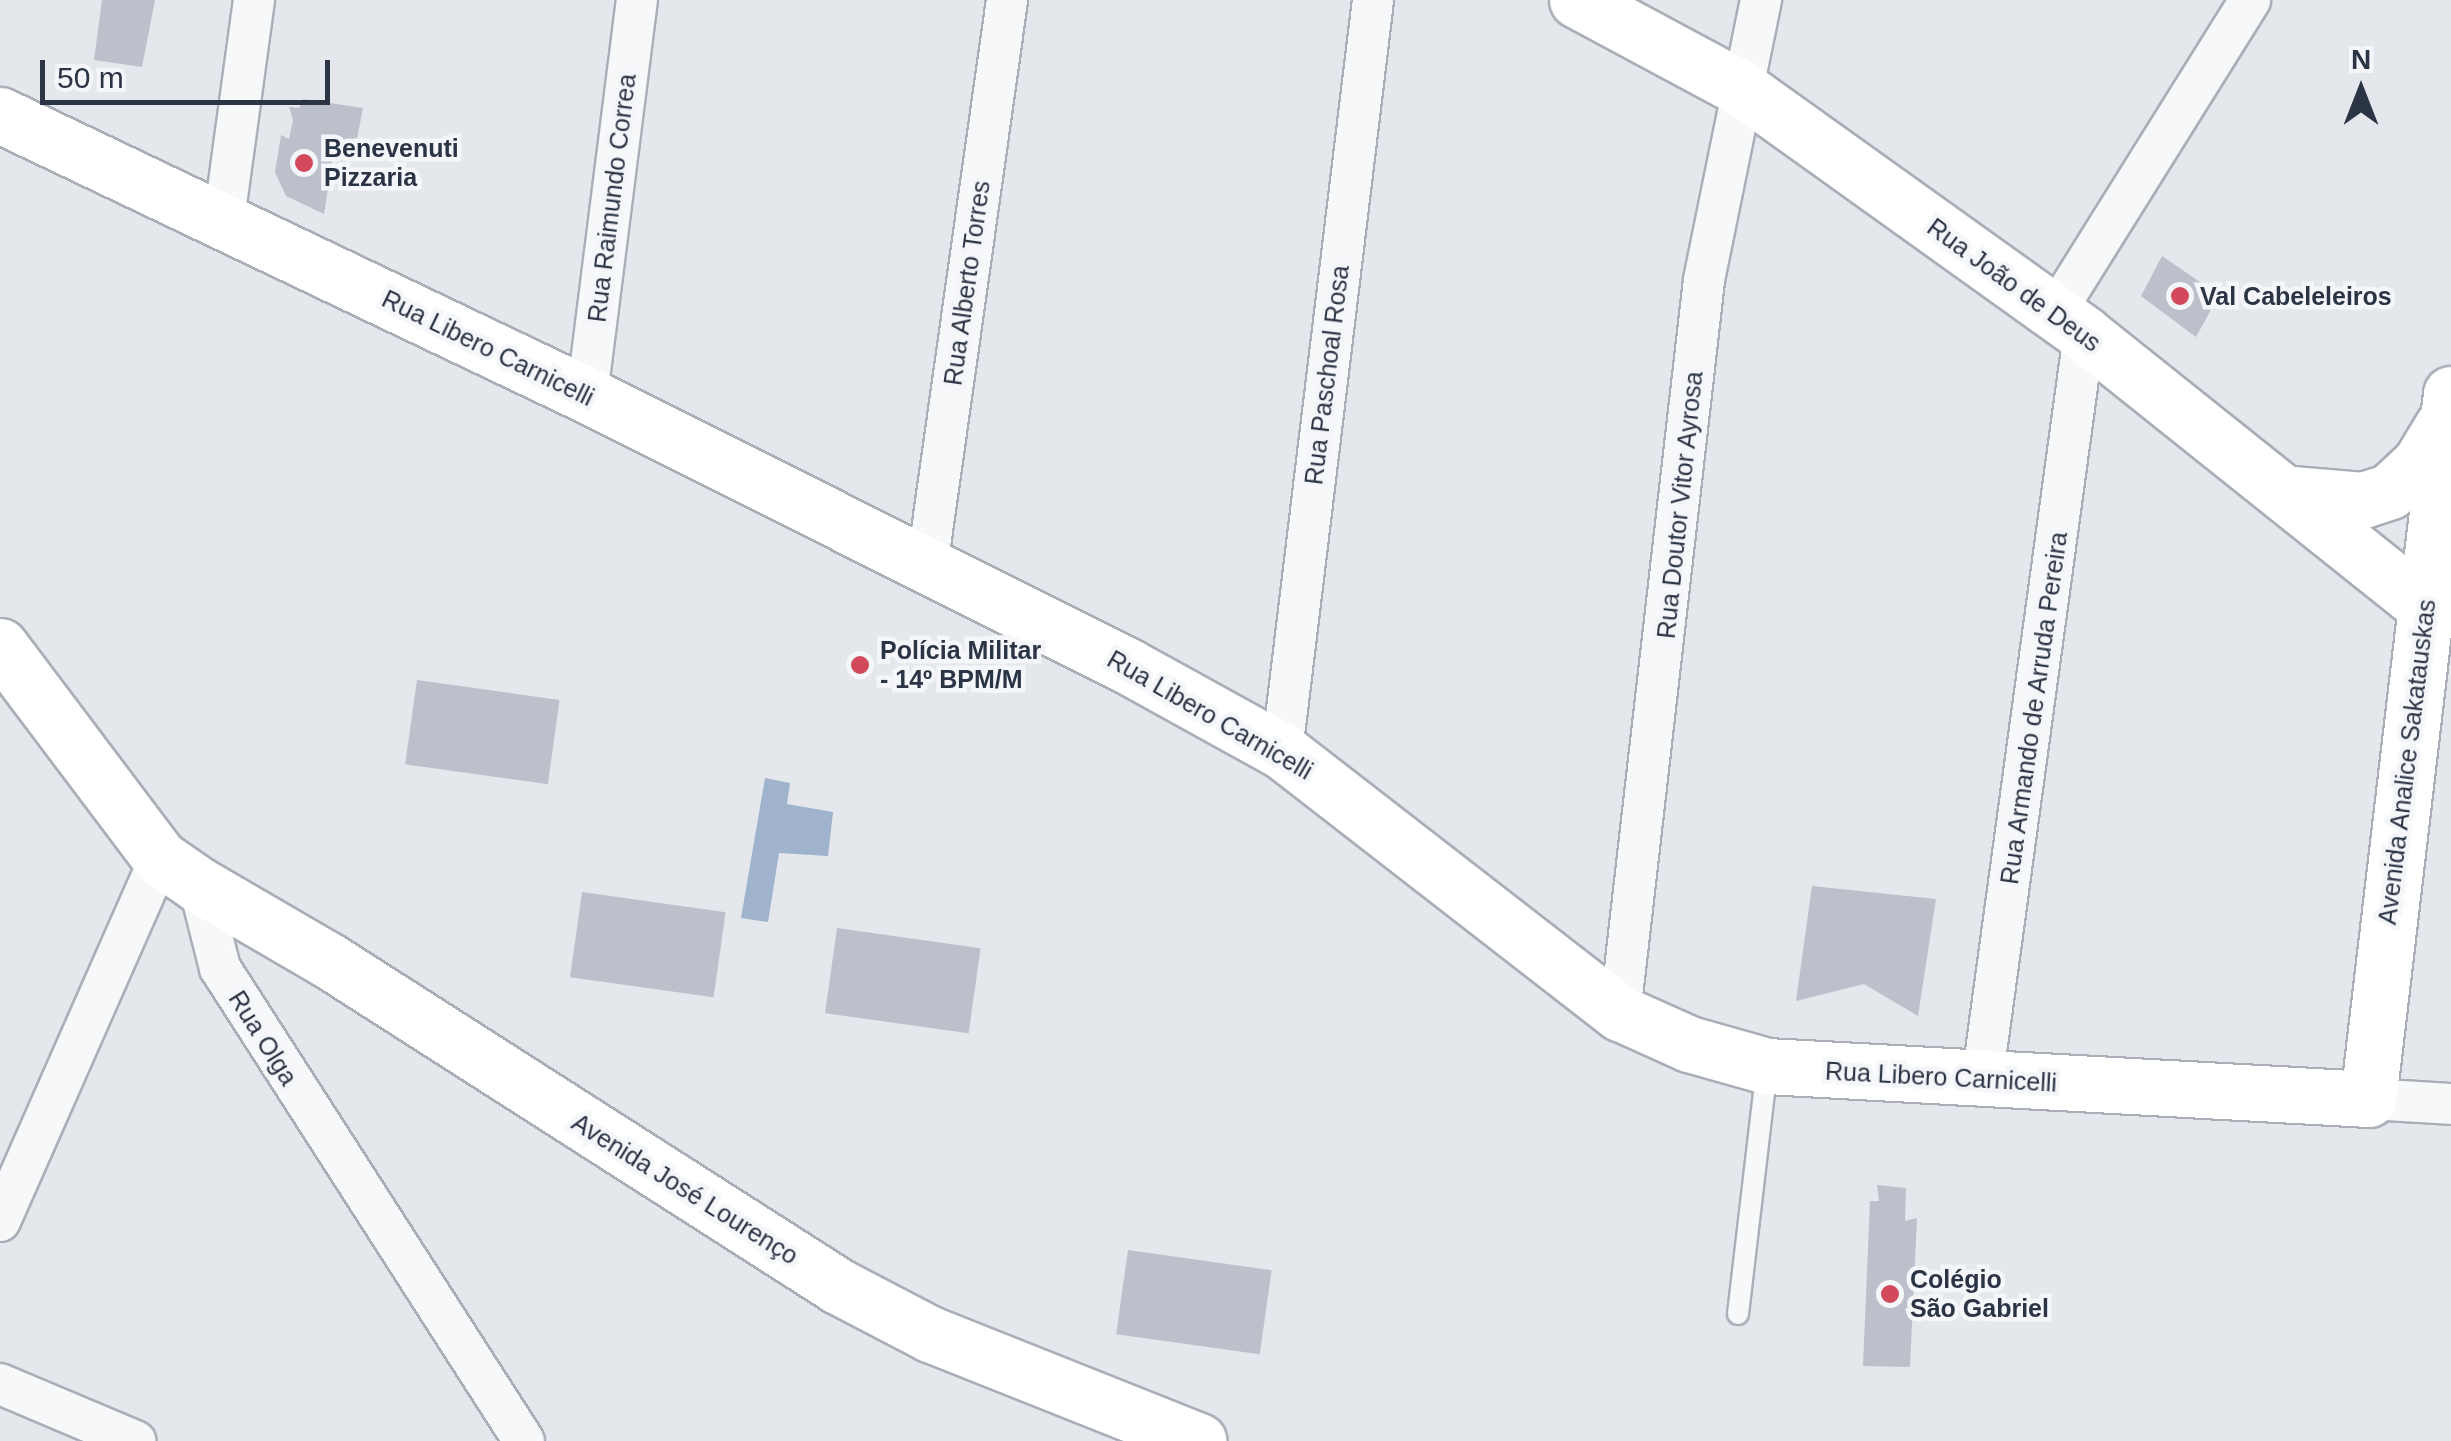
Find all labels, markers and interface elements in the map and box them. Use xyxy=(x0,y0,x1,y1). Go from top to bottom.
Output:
scale bar xyxy=(45,40,335,102)
north arrow xyxy=(2311,40,2411,140)
text: N xyxy=(2351,44,2371,75)
text: 50 m xyxy=(57,61,124,94)
street label: Rua Raimundo Correa xyxy=(582,72,642,324)
place label: Benevenuti Pizzaria xyxy=(324,134,459,193)
marker: Benevenuti Pizzaria xyxy=(293,152,315,174)
street label: Rua Alberto Torres xyxy=(938,178,996,388)
street label: Rua João de Deus xyxy=(1921,212,2107,358)
street label: Rua Paschoal Rosa xyxy=(1299,264,1355,486)
place label: Val Cabeleleiros xyxy=(2200,281,2392,311)
street label: Rua Libero Carnicelli xyxy=(377,284,599,412)
marker: Val Cabeleleiros xyxy=(2169,285,2191,307)
street label: Rua Doutor Vitor Ayrosa xyxy=(1651,369,1709,641)
street label: Rua Armando de Arruda Pereira xyxy=(1994,528,2074,888)
street label: Avenida Analice Sakatauskas xyxy=(2372,597,2442,927)
place label: Polícia Militar - 14º BPM/M xyxy=(880,636,1041,695)
street label: Rua Libero Carnicelli xyxy=(1102,644,1318,786)
marker: Polícia Militar - 14º BPM/M xyxy=(849,654,871,676)
street label: Rua Olga xyxy=(222,985,304,1091)
street label: Rua Libero Carnicelli xyxy=(1824,1056,2058,1098)
street label: Avenida José Lourenço xyxy=(566,1107,804,1271)
place label: Colégio São Gabriel xyxy=(1910,1265,2049,1324)
marker: Colégio São Gabriel xyxy=(1879,1283,1901,1305)

